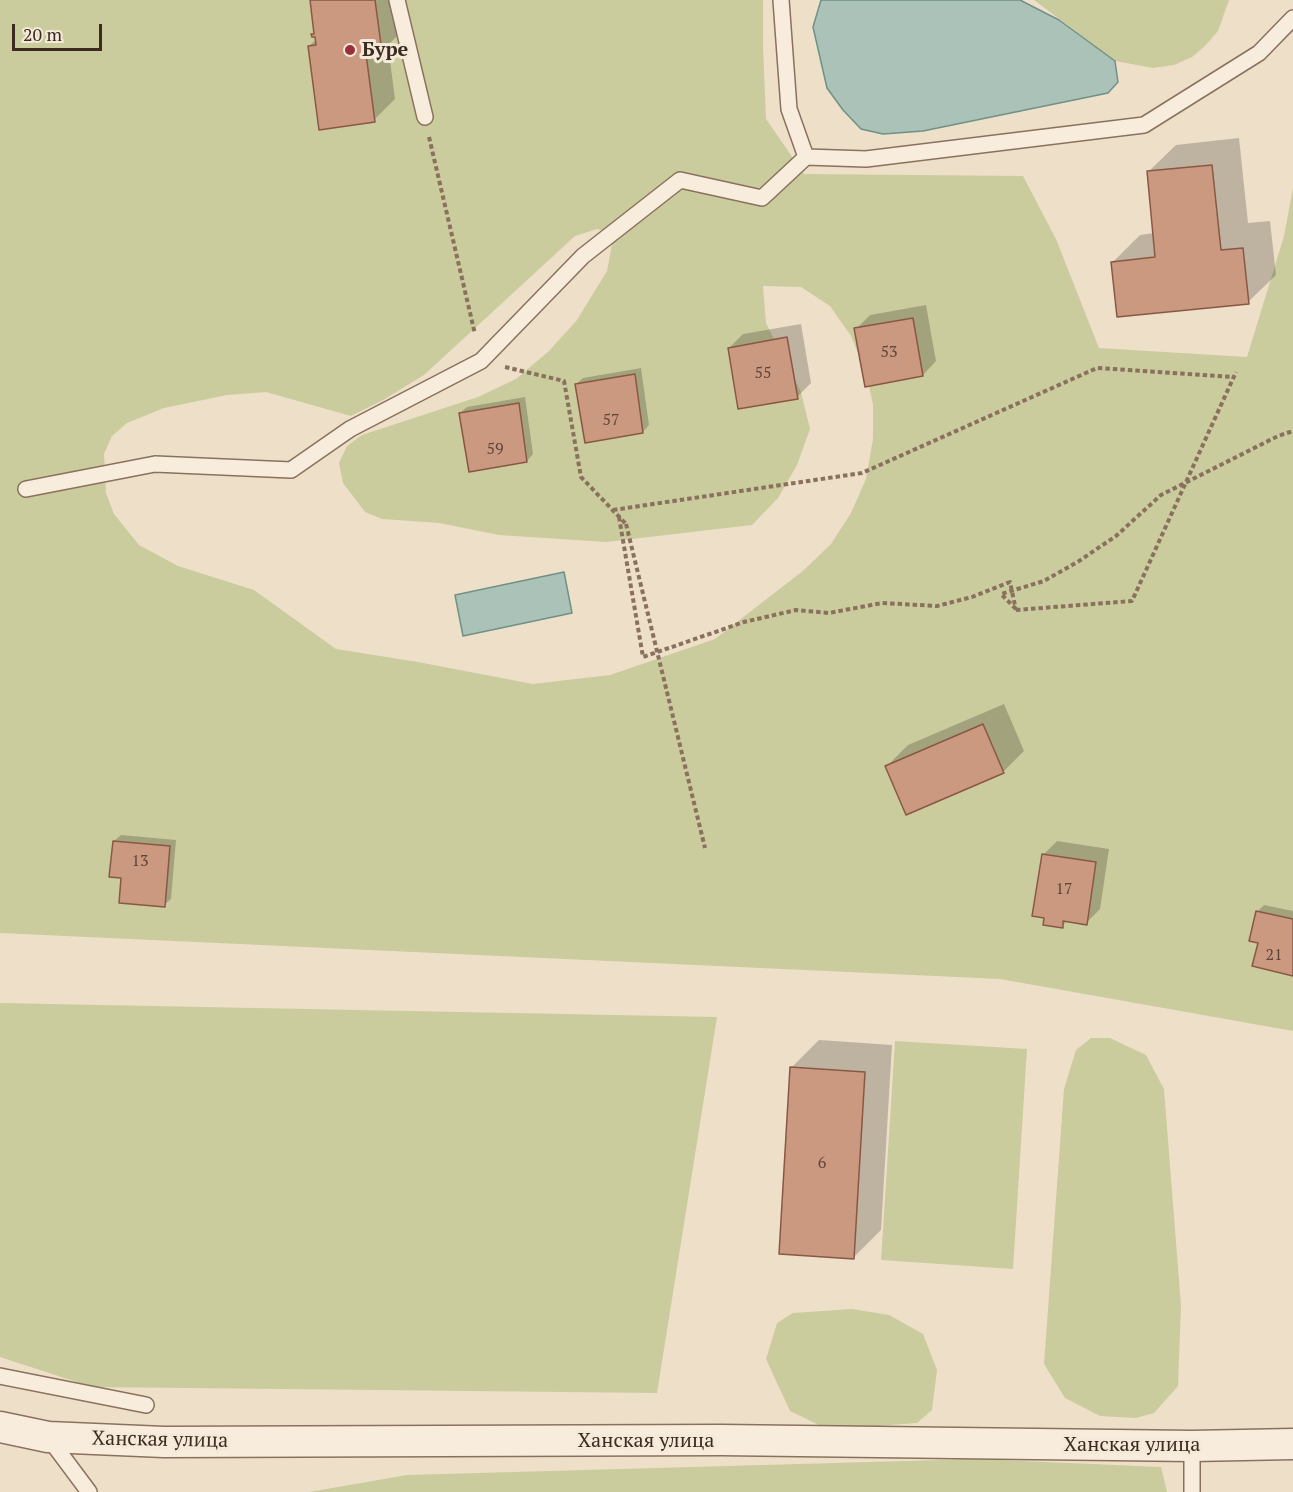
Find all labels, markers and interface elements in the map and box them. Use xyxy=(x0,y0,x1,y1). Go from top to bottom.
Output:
scale bar xyxy=(15,12,105,50)
text: 20 m xyxy=(23,22,62,46)
place label: Буре xyxy=(362,38,408,62)
marker: Буре xyxy=(343,43,357,57)
house number: 53 xyxy=(880,342,898,362)
house number: 55 xyxy=(754,363,772,383)
house number: 57 xyxy=(602,410,620,430)
house number: 59 xyxy=(486,439,504,459)
house number: 13 xyxy=(131,851,149,871)
house number: 17 xyxy=(1055,879,1073,899)
house number: 21 xyxy=(1265,945,1283,965)
house number: 6 xyxy=(818,1153,826,1173)
street label: Ханская улица xyxy=(92,1427,228,1453)
street label: Ханская улица xyxy=(578,1429,714,1453)
street label: Ханская улица xyxy=(1064,1433,1200,1457)

